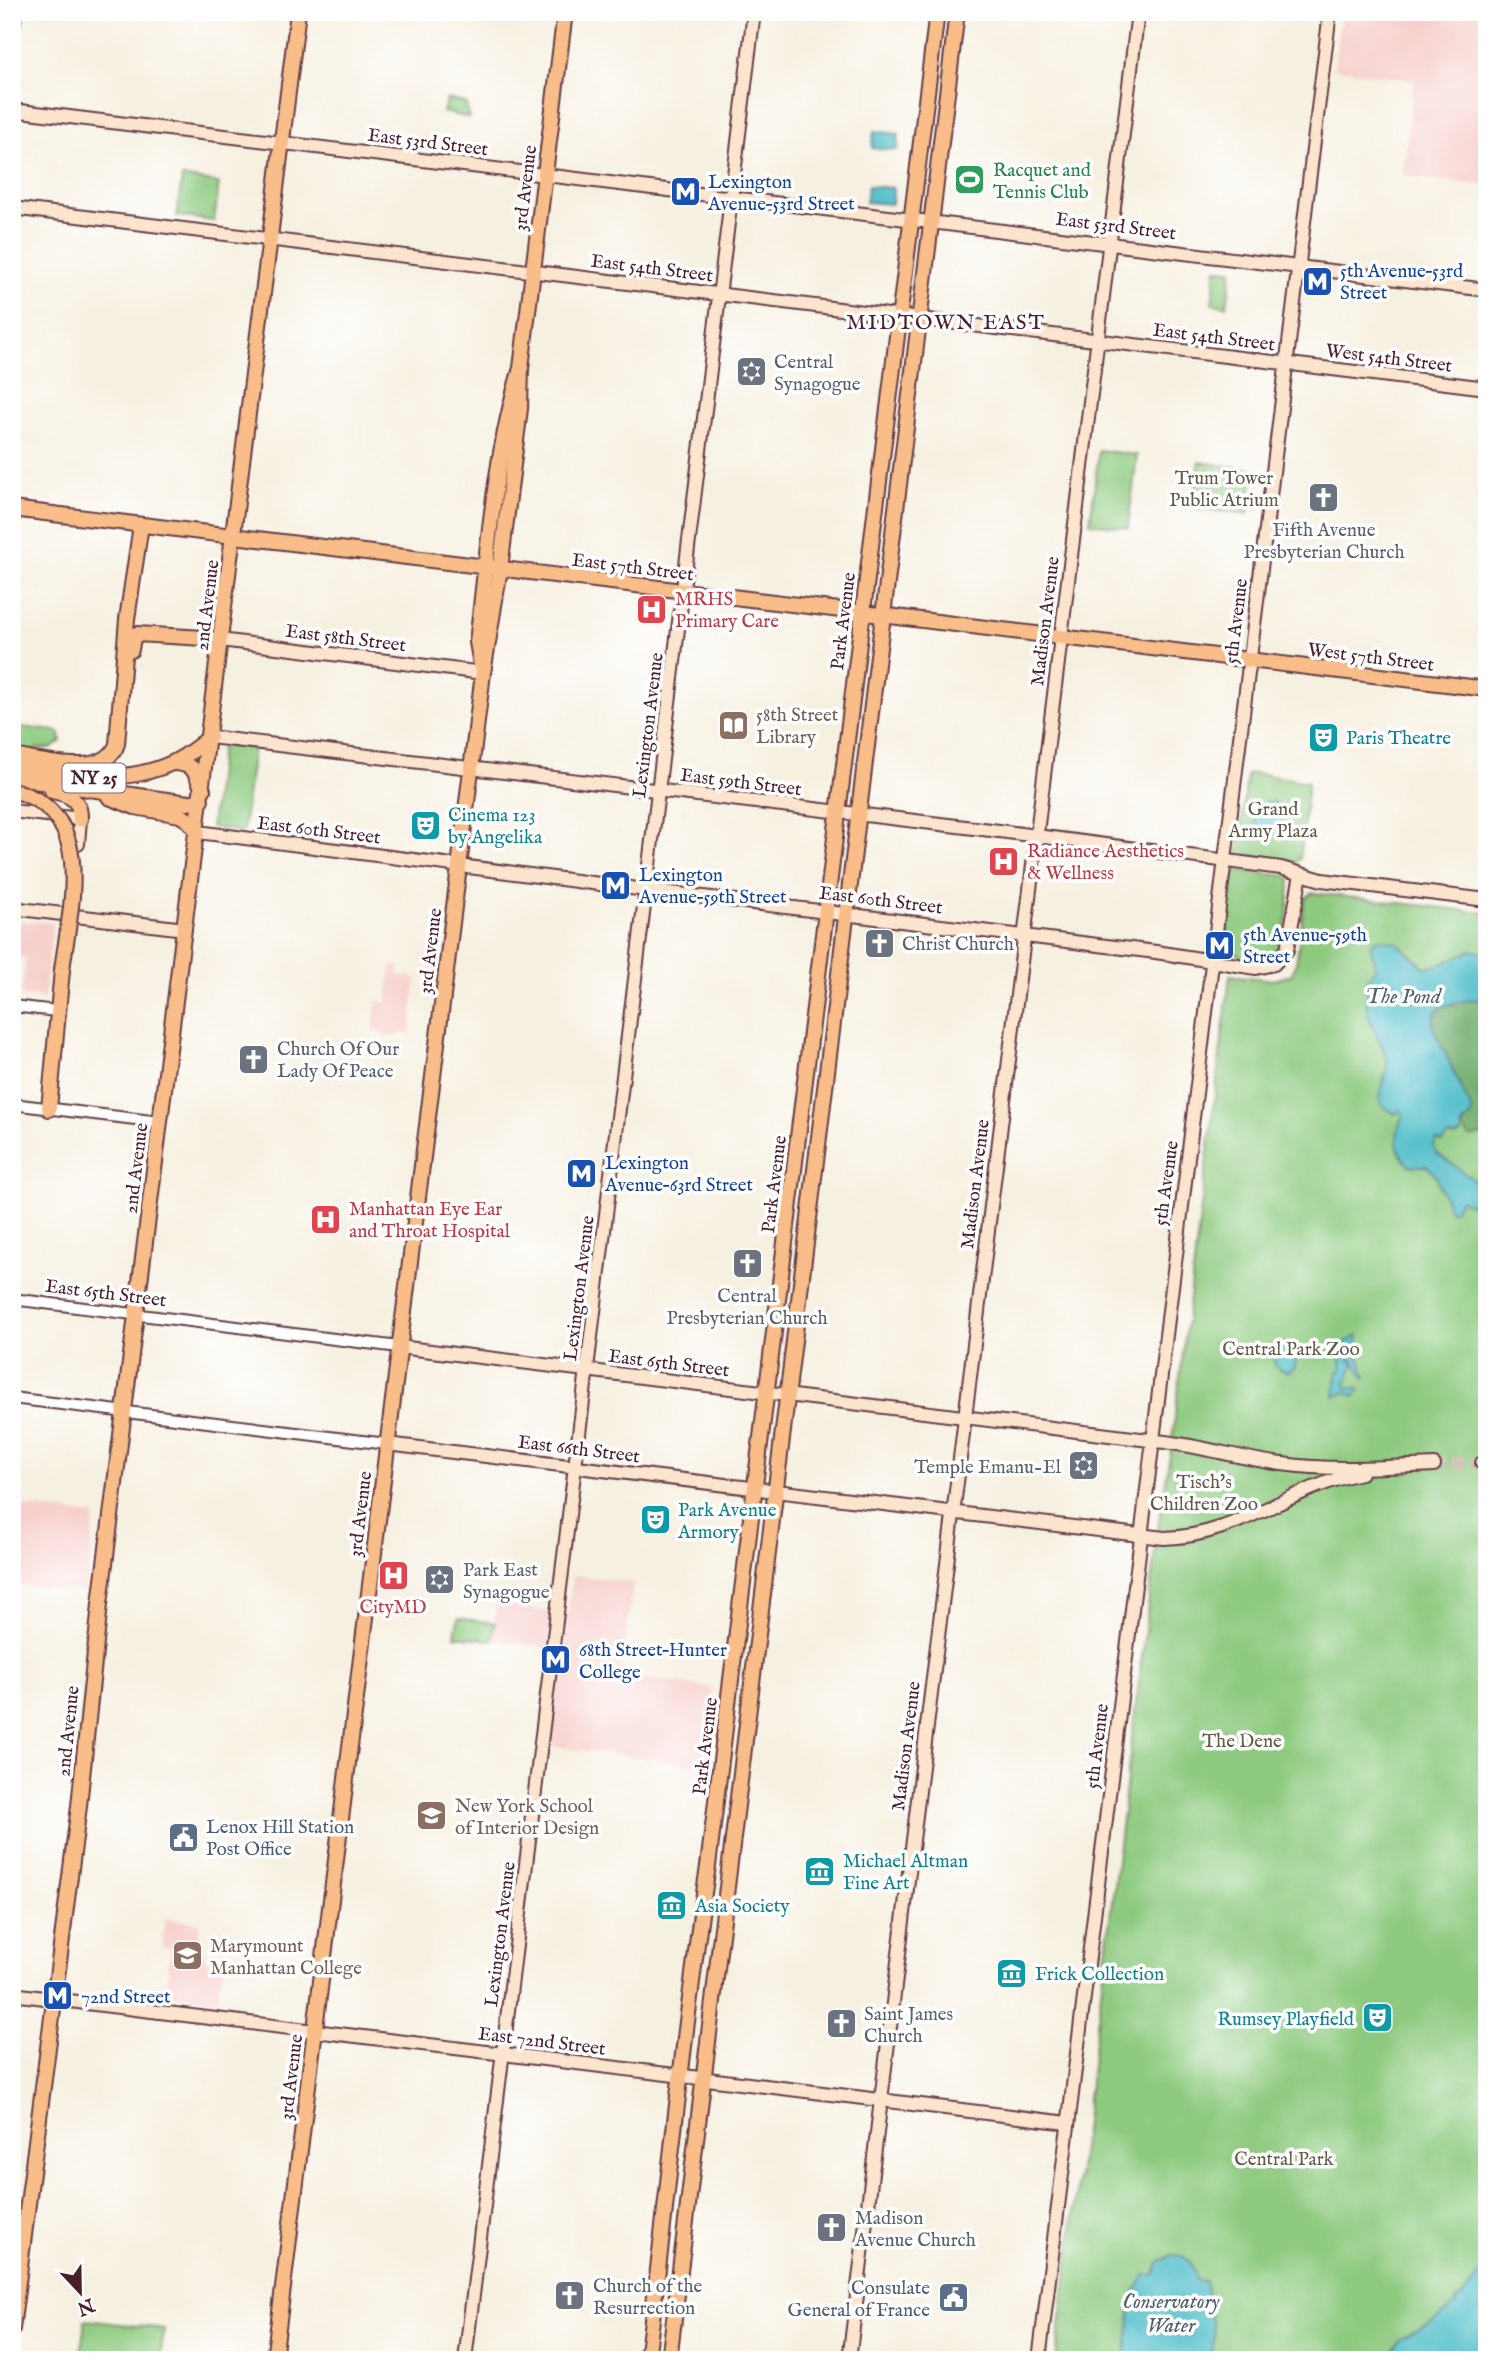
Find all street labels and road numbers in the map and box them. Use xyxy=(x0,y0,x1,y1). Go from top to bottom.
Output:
street label: East 53rd Street xyxy=(366,124,490,162)
street label: 3rd Avenue xyxy=(509,144,543,233)
street label: East 53rd Street xyxy=(1054,208,1178,246)
street label: East 54th Street xyxy=(589,250,715,288)
street label: East 54th Street xyxy=(1151,319,1277,357)
street label: West 54th Street xyxy=(1324,339,1454,379)
street label: East 57th Street xyxy=(571,549,695,587)
street label: Madison Avenue xyxy=(1026,555,1066,687)
street label: 2nd Avenue xyxy=(191,558,225,652)
street label: Park Avenue xyxy=(826,571,862,672)
street label: 5th Avenue xyxy=(1220,577,1254,665)
street label: East 58th Street xyxy=(284,620,408,658)
street label: West 57th Street xyxy=(1306,638,1436,678)
street label: Lexington Avenue xyxy=(628,651,670,799)
road number: NY 25 xyxy=(62,764,126,792)
street label: East 59th Street xyxy=(679,764,803,802)
street label: East 60th Street xyxy=(256,812,382,851)
street label: East 60th Street xyxy=(818,882,944,921)
street label: 3rd Avenue xyxy=(414,907,448,996)
street label: Madison Avenue xyxy=(956,1118,996,1250)
street label: 2nd Avenue xyxy=(120,1121,154,1215)
street label: Park Avenue xyxy=(757,1134,793,1235)
street label: 5th Avenue xyxy=(1149,1139,1185,1227)
street label: Lexington Avenue xyxy=(559,1214,601,1362)
street label: East 65th Street xyxy=(44,1275,168,1313)
street label: East 65th Street xyxy=(607,1345,731,1383)
street label: East 66th Street xyxy=(516,1431,642,1469)
street label: 3rd Avenue xyxy=(344,1470,378,1559)
street label: Madison Avenue xyxy=(887,1680,927,1812)
street label: 2nd Avenue xyxy=(52,1684,86,1778)
street label: Park Avenue xyxy=(688,1696,724,1797)
street label: 5th Avenue xyxy=(1081,1702,1115,1790)
street label: Lexington Avenue xyxy=(480,1860,522,2008)
street label: East 72nd Street xyxy=(477,2022,607,2062)
street label: 3rd Avenue xyxy=(275,2033,309,2122)

